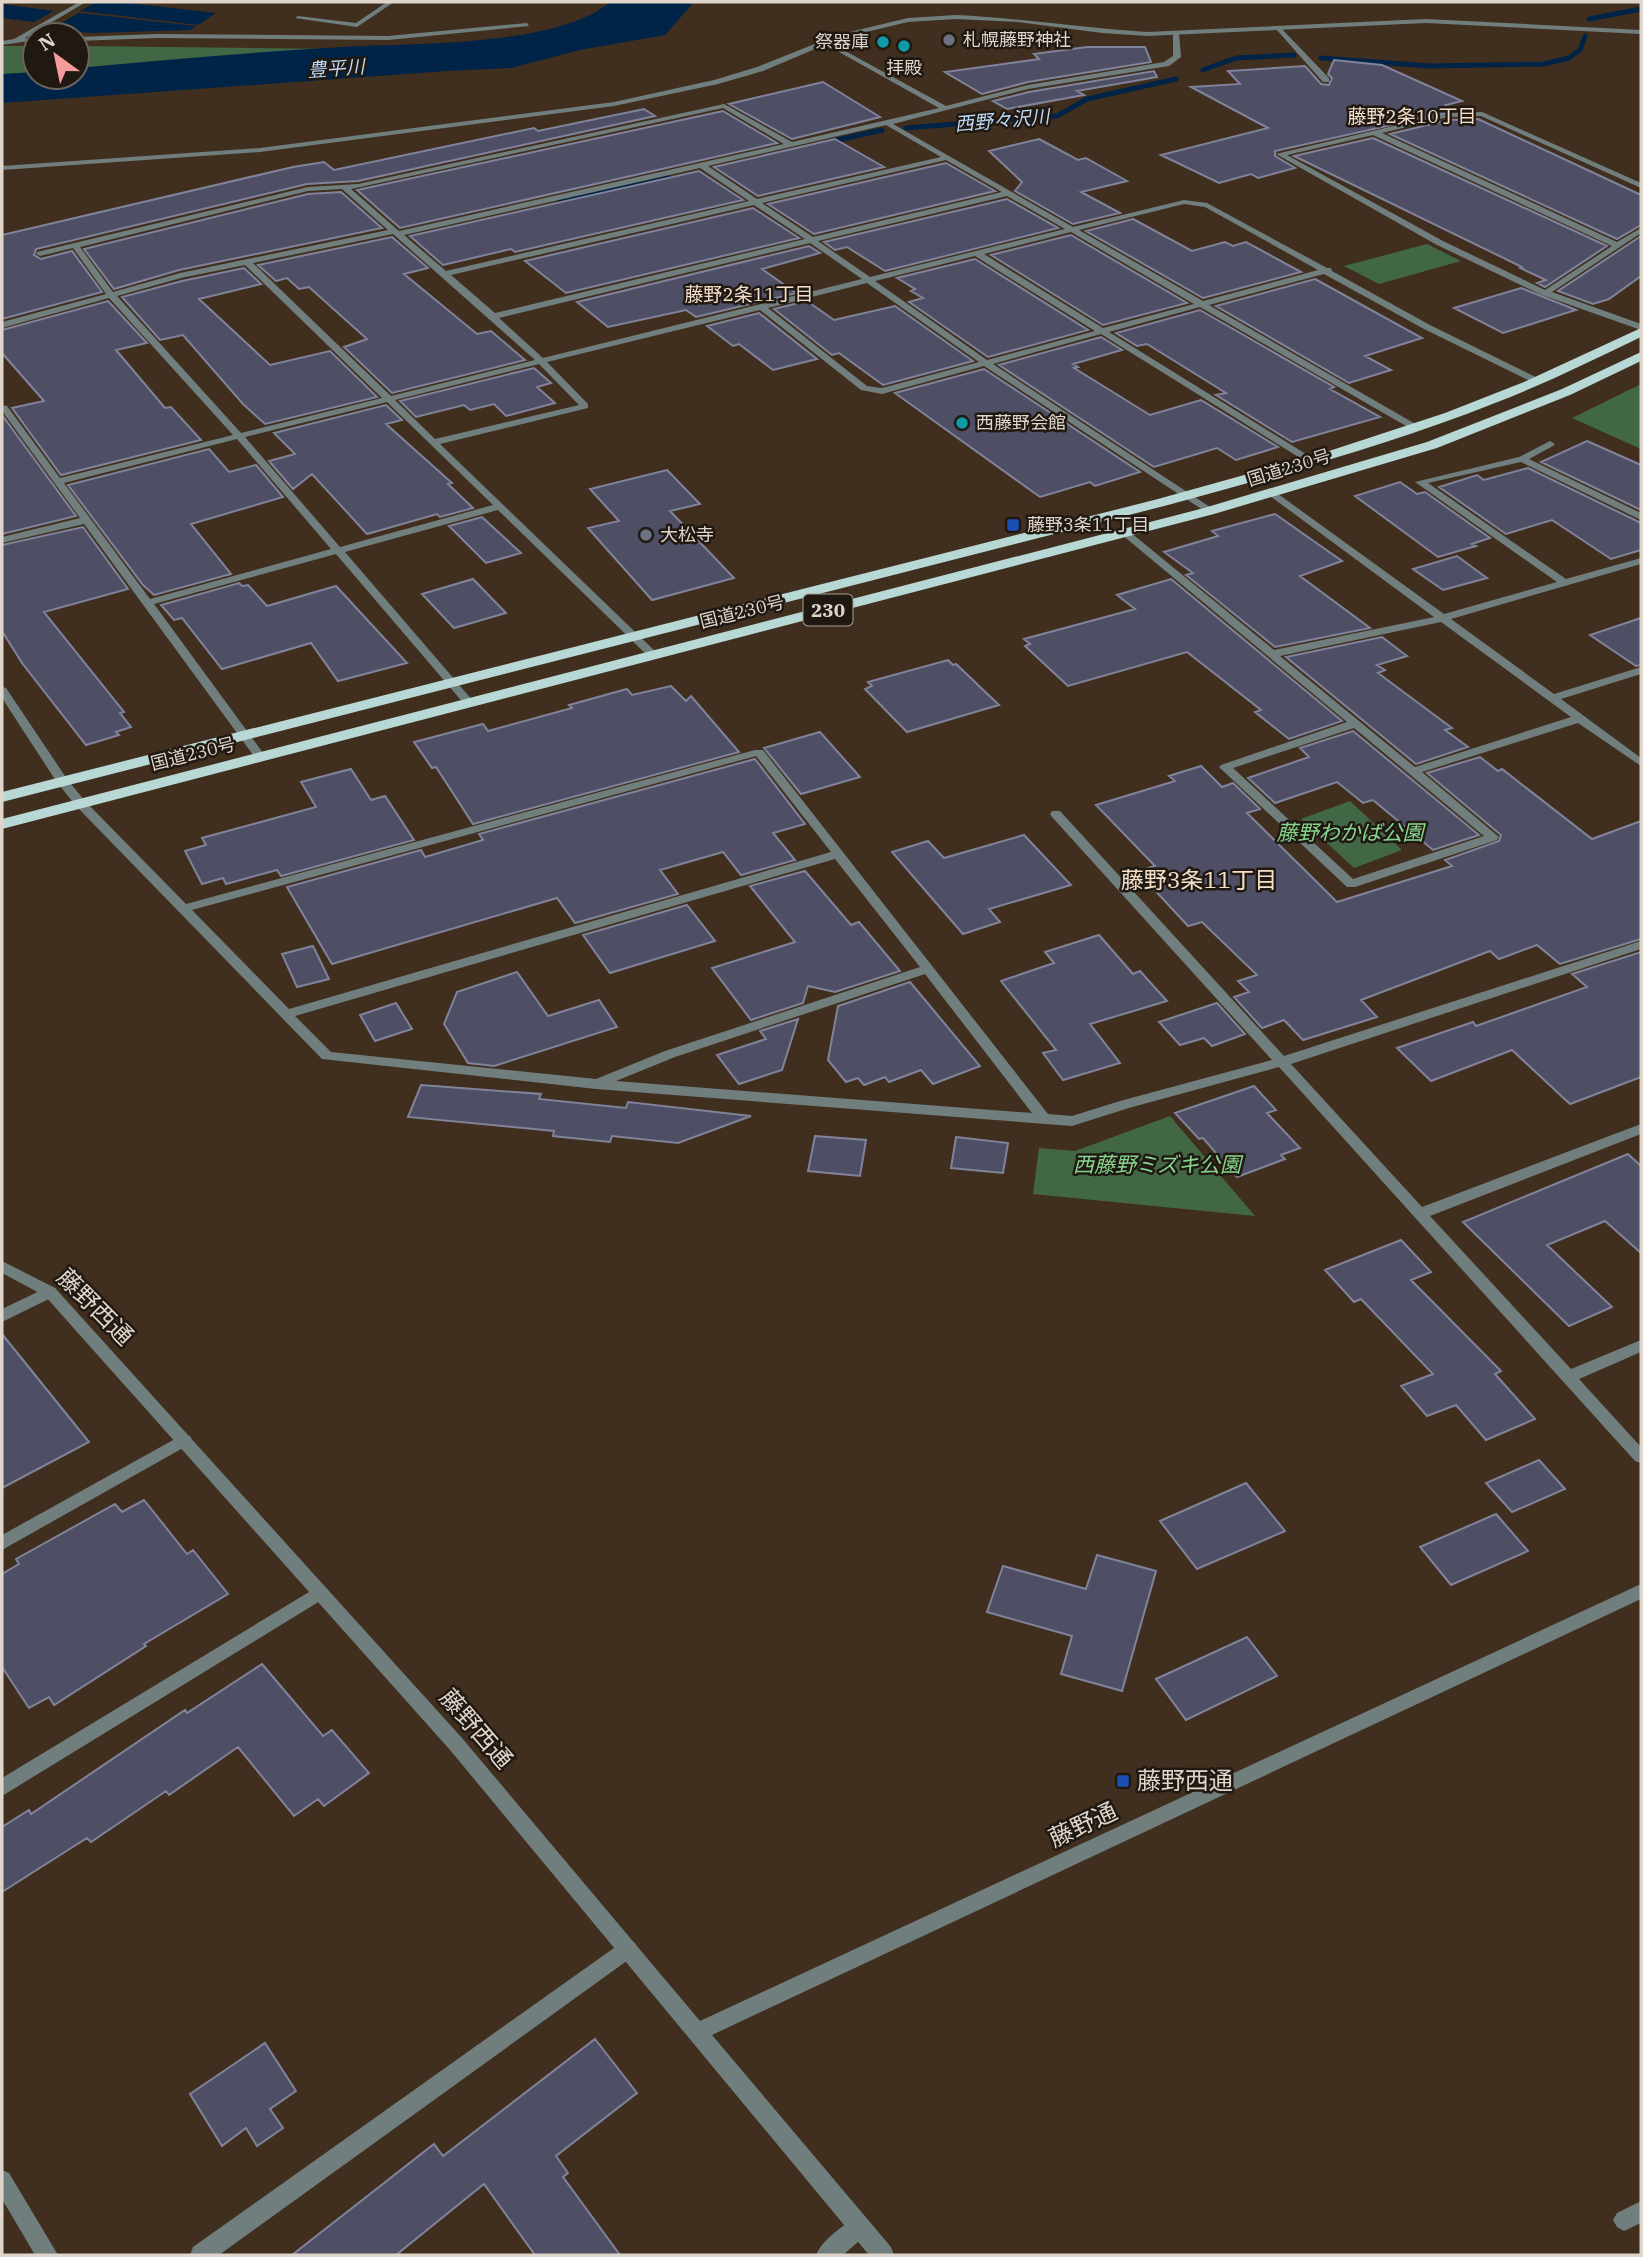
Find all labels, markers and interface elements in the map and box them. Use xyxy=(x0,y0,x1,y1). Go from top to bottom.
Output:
north arrow xyxy=(21,21,91,91)
text: N xyxy=(34,28,60,56)
place label: 札幌藤野神社 xyxy=(963,28,1071,51)
place label: 祭器庫 xyxy=(815,30,869,53)
marker: 札幌藤野神社 xyxy=(941,32,957,48)
marker: 祭器庫 xyxy=(875,34,891,50)
marker: 拝殿 xyxy=(896,38,912,54)
water label: 豊平川 xyxy=(307,54,367,82)
place label: 拝殿 xyxy=(886,56,922,79)
water label: 西野々沢川 xyxy=(954,104,1052,136)
district label: 藤野2条10丁目 xyxy=(1347,104,1477,128)
district label: 藤野2条11丁目 xyxy=(684,282,814,306)
place label: 西藤野会館 xyxy=(976,411,1066,434)
marker: 西藤野会館 xyxy=(954,415,970,431)
street label: 国道230号 xyxy=(1244,444,1334,491)
place label: 藤野3条11丁目 xyxy=(1027,513,1149,536)
marker: 藤野3条11丁目 xyxy=(1005,517,1021,533)
place label: 大松寺 xyxy=(660,523,714,546)
marker: 大松寺 xyxy=(638,527,654,543)
street label: 国道230号 xyxy=(697,590,787,633)
road number: 230 xyxy=(804,594,852,625)
street label: 国道230号 xyxy=(148,732,238,775)
park label: 藤野わかば公園 xyxy=(1277,818,1426,846)
district label: 藤野3条11丁目 xyxy=(1121,864,1277,894)
park label: 西藤野ミズキ公園 xyxy=(1073,1150,1244,1178)
street label: 藤野西通 xyxy=(50,1261,141,1352)
street label: 藤野西通 xyxy=(433,1682,520,1775)
place label: 藤野西通 xyxy=(1137,1764,1233,1796)
marker: 藤野西通 xyxy=(1115,1773,1131,1789)
street label: 藤野通 xyxy=(1043,1794,1122,1854)

